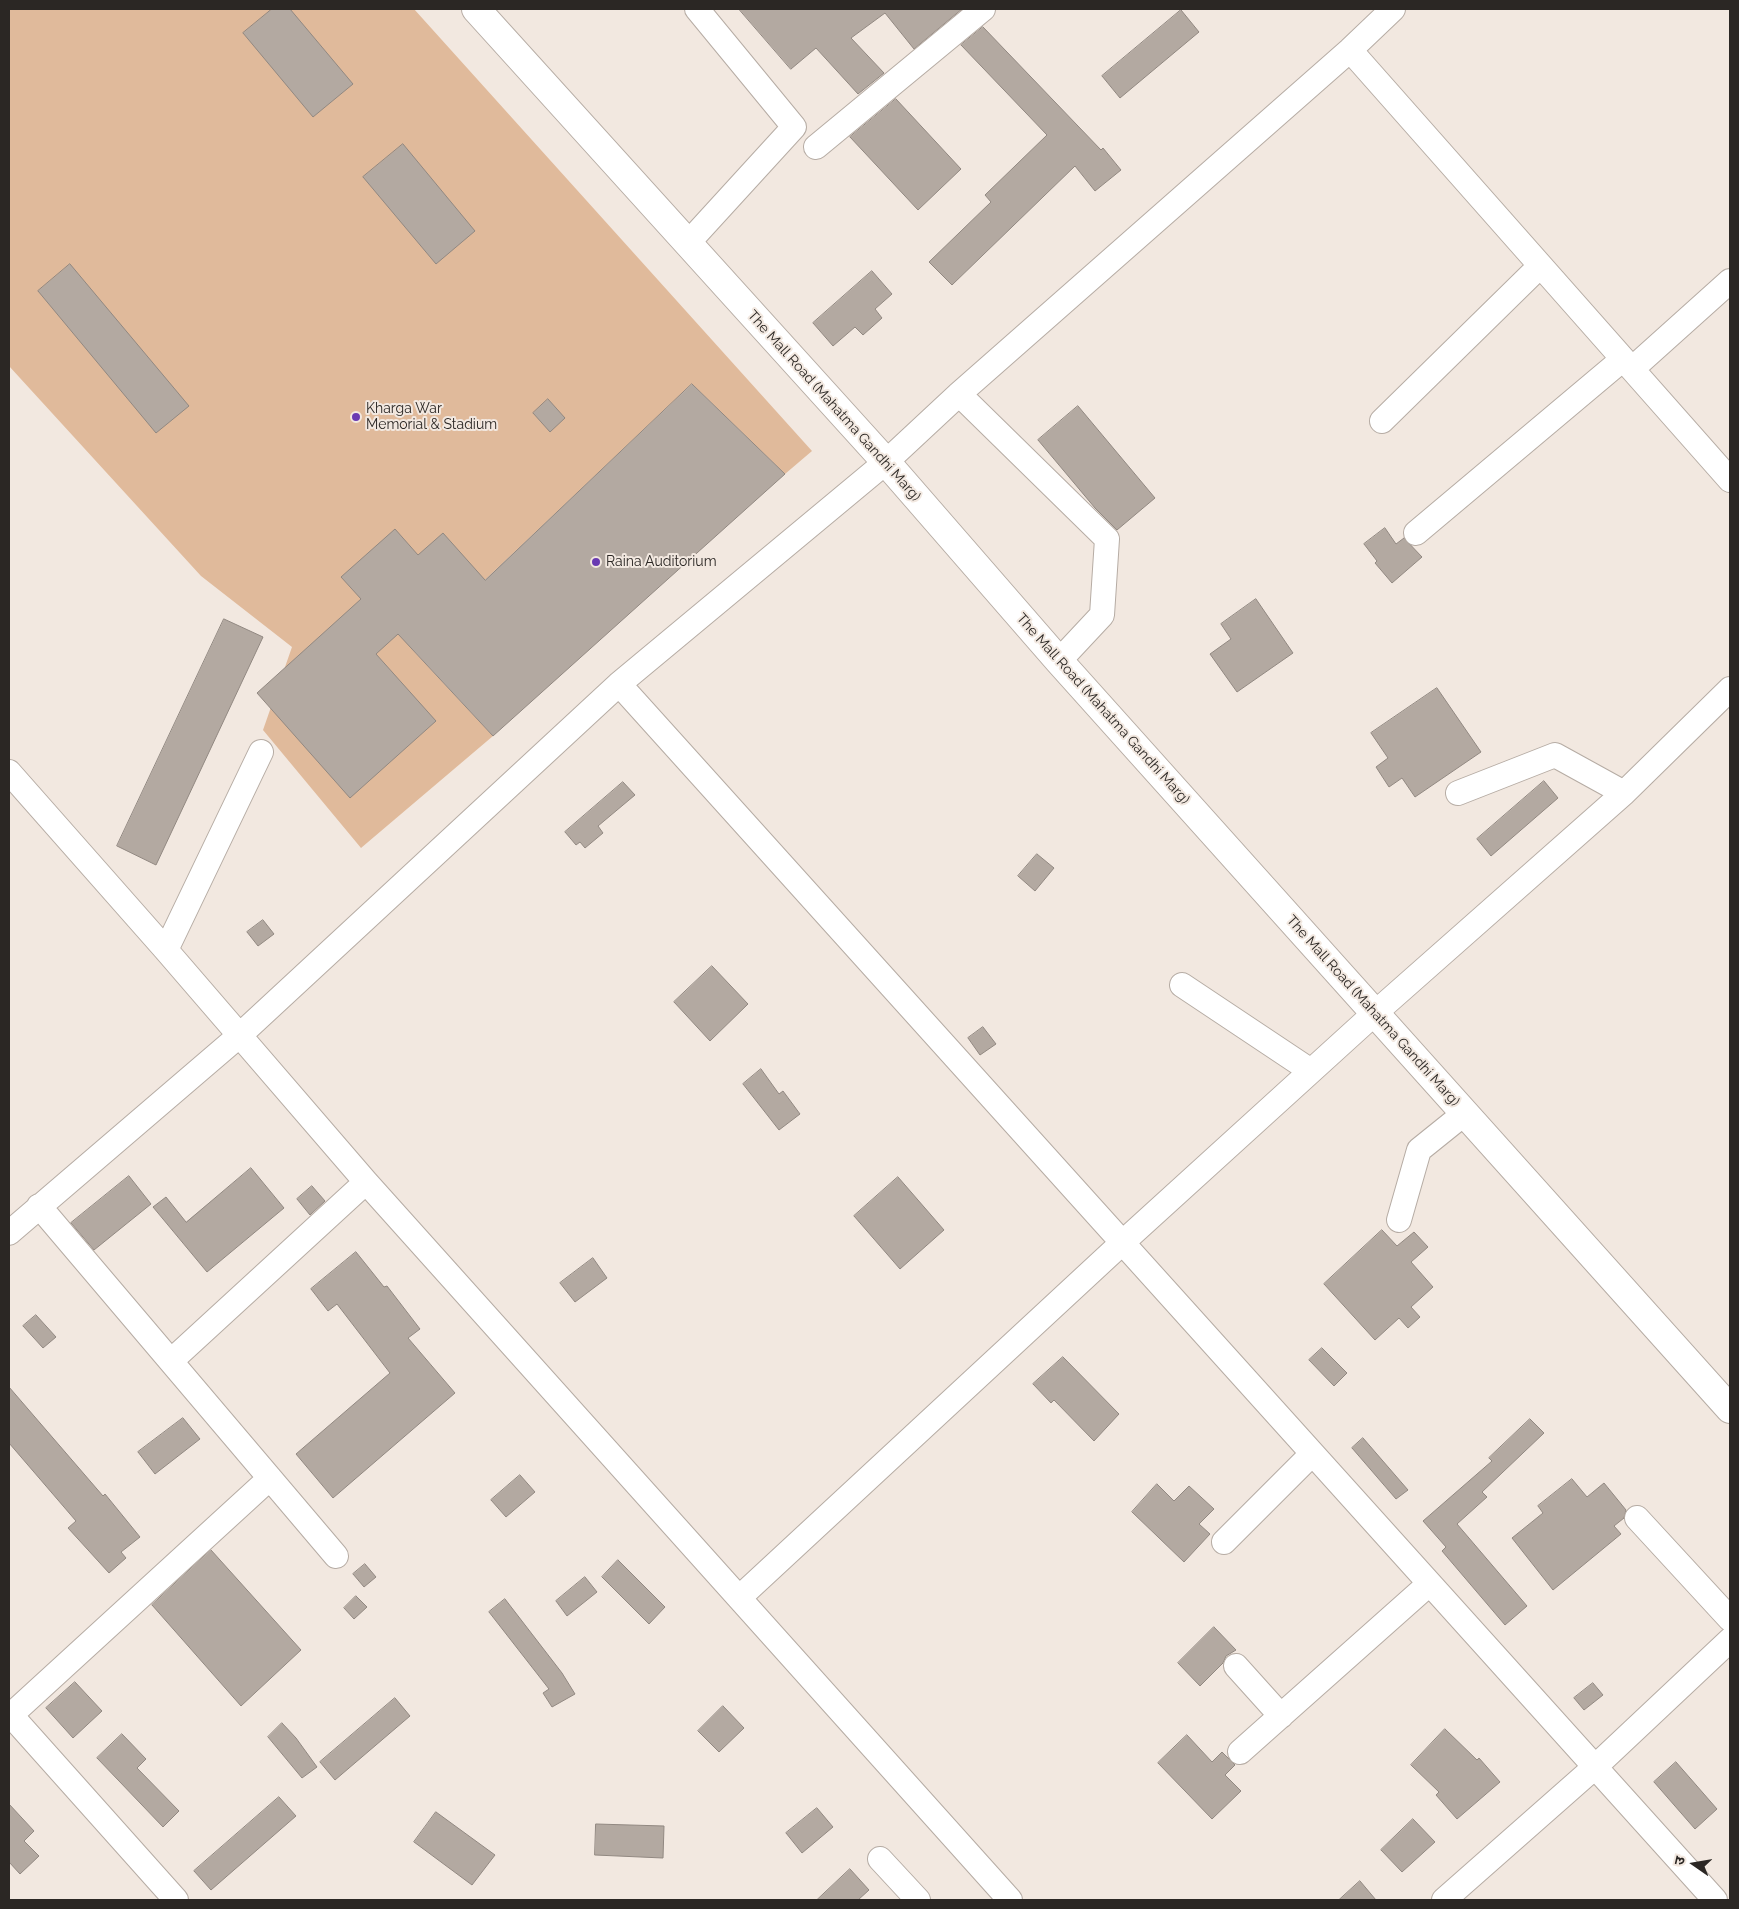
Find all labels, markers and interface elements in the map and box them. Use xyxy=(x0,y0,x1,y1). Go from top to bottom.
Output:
street label: The Mall Road (Mahatma Gandhi Marg) xyxy=(744,307,924,505)
place label: Kharga War Memorial & Stadium xyxy=(366,401,497,434)
marker: Kharga War Memorial & Stadium xyxy=(350,411,362,423)
place label: Raina Auditorium xyxy=(606,554,717,570)
marker: Raina Auditorium xyxy=(590,556,602,568)
street label: The Mall Road (Mahatma Gandhi Marg) xyxy=(1013,610,1193,808)
street label: The Mall Road (Mahatma Gandhi Marg) xyxy=(1283,912,1463,1110)
north arrow xyxy=(1669,1839,1719,1889)
text: उ xyxy=(1671,1855,1688,1866)

